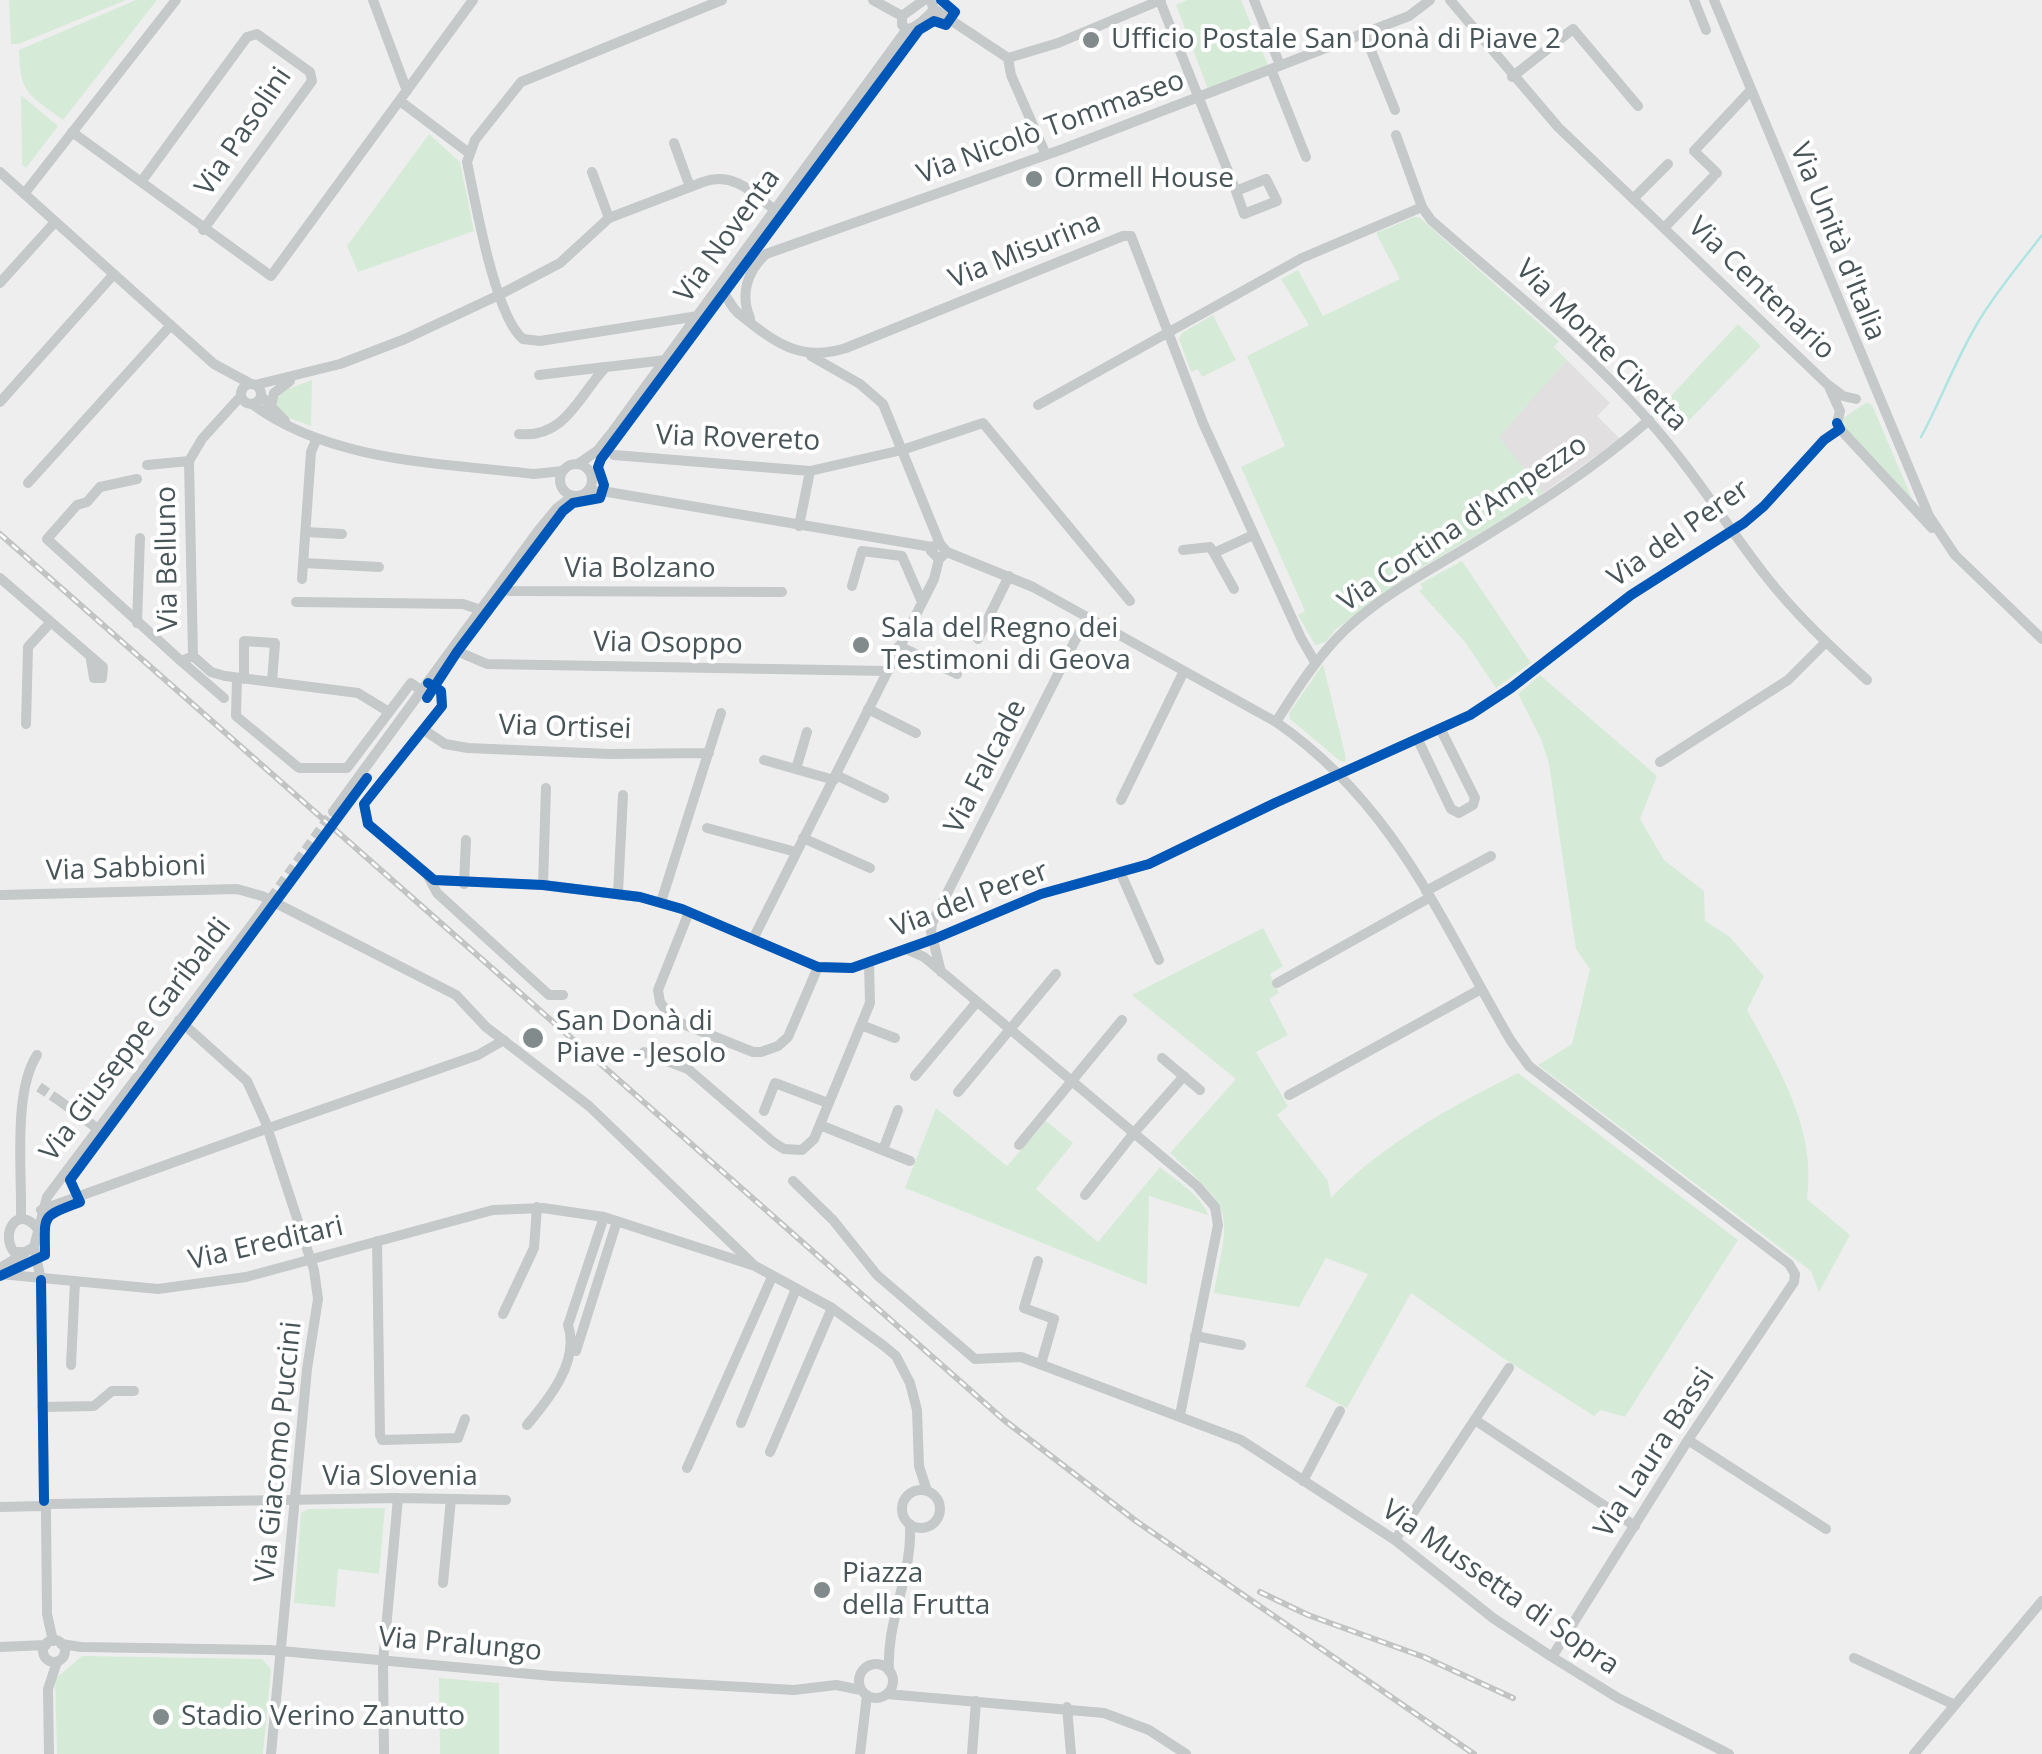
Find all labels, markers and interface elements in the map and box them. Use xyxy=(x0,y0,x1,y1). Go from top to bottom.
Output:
place label: Ufficio Postale San Donà di Piave 2 xyxy=(1111,23,1561,57)
marker: Ufficio Postale San Donà di Piave 2 xyxy=(1080,29,1102,51)
street label: Via Pasolini xyxy=(189,61,299,203)
street label: Via Nicolò Tommaseo xyxy=(913,64,1189,192)
street label: Via Unità d'Italia xyxy=(1782,138,1892,346)
place label: Ormell House xyxy=(1054,162,1234,196)
street label: Via Noventa xyxy=(668,163,788,309)
marker: Ormell House xyxy=(1023,168,1045,190)
street label: Via Misurina xyxy=(944,205,1106,297)
street label: Via Centenario xyxy=(1681,211,1841,367)
street label: Via Monte Civetta xyxy=(1508,253,1694,439)
street label: Via Rovereto xyxy=(655,419,821,459)
street label: Via Cortina d'Ampezzo xyxy=(1332,428,1594,620)
street label: Via del Perer xyxy=(1602,473,1756,595)
street label: Via Belluno xyxy=(150,486,186,632)
street label: Via Bolzano xyxy=(564,552,716,586)
place label: Sala del Regno dei Testimoni di Geova xyxy=(881,612,1131,678)
street label: Via Osoppo xyxy=(593,626,743,662)
marker: Sala del Regno dei Testimoni di Geova xyxy=(850,634,872,656)
street label: Via Falcade xyxy=(938,695,1034,839)
street label: Via Ortisei xyxy=(498,709,632,747)
street label: Via Sabbioni xyxy=(46,849,206,889)
street label: Via del Perer xyxy=(887,855,1053,945)
street label: Via Giuseppe Garibaldi xyxy=(34,912,238,1168)
place label: San Donà di Piave - Jesolo xyxy=(556,1005,726,1071)
marker: San Donà di Piave - Jesolo xyxy=(520,1025,546,1051)
street label: Via Ereditari xyxy=(185,1210,347,1278)
street label: Via Giacomo Puccini xyxy=(249,1320,309,1584)
street label: Via Laura Bassi xyxy=(1588,1362,1722,1544)
street label: Via Slovenia xyxy=(322,1460,478,1494)
street label: Via Mussetta di Sopra xyxy=(1375,1493,1625,1683)
place label: Piazza della Frutta xyxy=(842,1557,990,1623)
marker: Piazza della Frutta xyxy=(811,1579,833,1601)
street label: Via Pralungo xyxy=(377,1621,543,1669)
place label: Stadio Verino Zanutto xyxy=(181,1700,465,1734)
marker: Stadio Verino Zanutto xyxy=(150,1706,172,1728)

